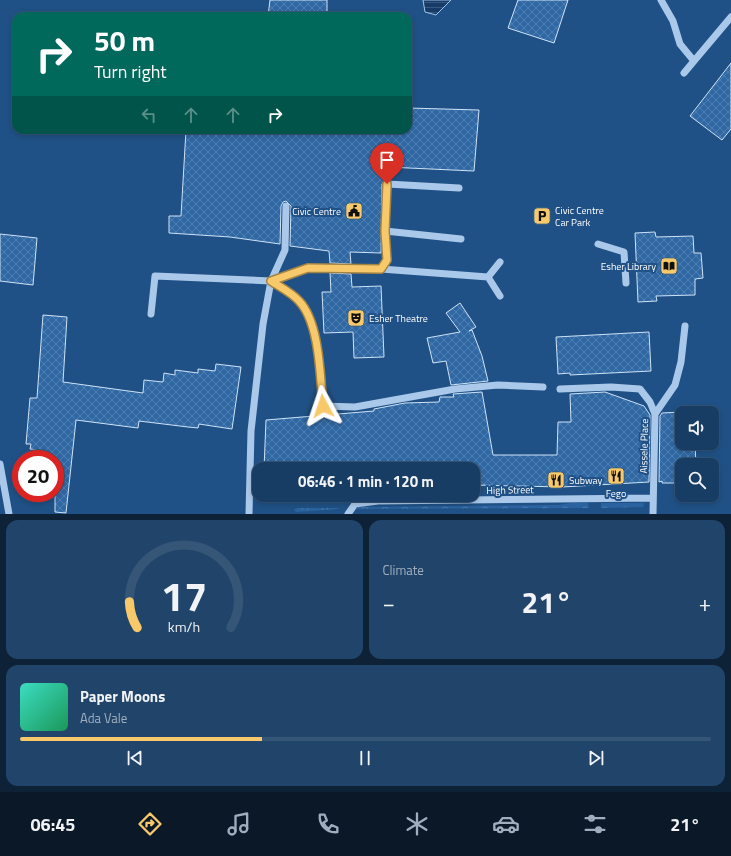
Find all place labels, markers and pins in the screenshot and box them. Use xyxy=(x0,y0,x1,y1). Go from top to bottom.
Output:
pin xyxy=(370,143,404,184)
public building icon: Civic Centre xyxy=(344,201,364,221)
place label: Civic Centre Car Park xyxy=(555,203,604,230)
place label: Civic Centre xyxy=(292,204,341,219)
parking icon: Civic Centre Car Park xyxy=(532,206,552,226)
library icon: Esher Library xyxy=(659,256,679,276)
place label: Esher Library xyxy=(601,259,656,274)
theatre icon: Esher Theatre xyxy=(346,308,366,328)
place label: Esher Theatre xyxy=(369,311,428,326)
restaurant icon: Fego xyxy=(606,466,626,486)
restaurant icon: Subway xyxy=(546,470,566,490)
place label: Subway xyxy=(569,473,602,488)
place label: Fego xyxy=(606,486,626,501)

